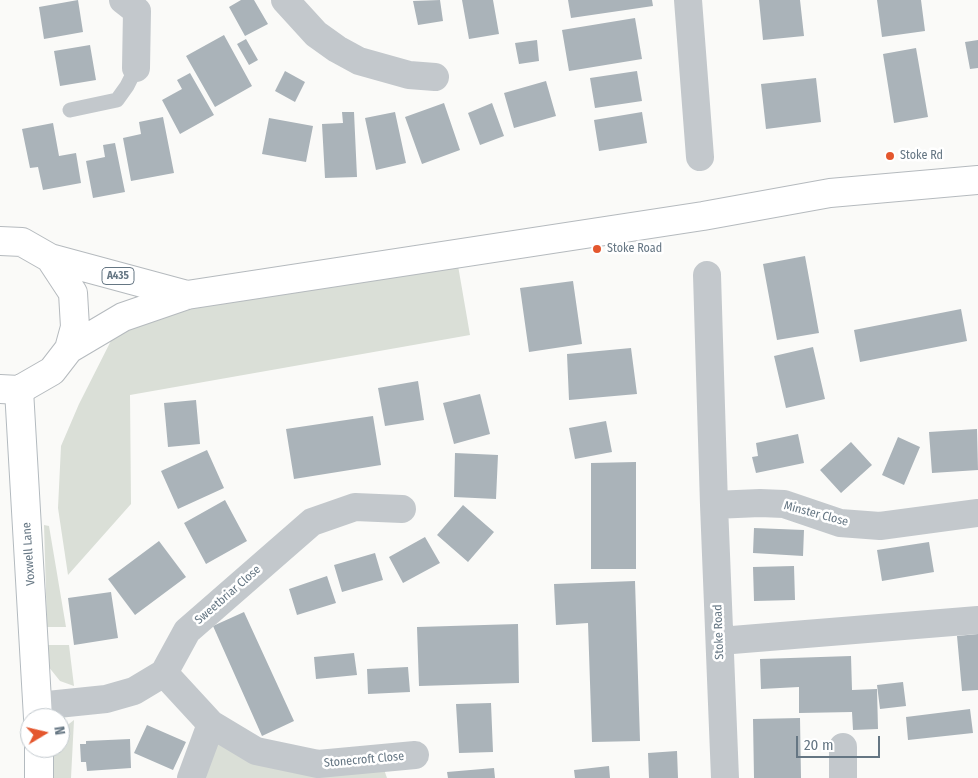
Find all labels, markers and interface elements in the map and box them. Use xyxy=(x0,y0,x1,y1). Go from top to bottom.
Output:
place label: Stoke Rd xyxy=(900,149,943,163)
marker: Stoke Rd xyxy=(884,150,896,162)
place label: Stoke Road xyxy=(607,242,662,256)
marker: Stoke Road xyxy=(591,243,603,255)
road number: A435 xyxy=(102,268,134,284)
street label: Minster Close xyxy=(782,498,850,530)
street label: Voxwell Lane xyxy=(20,522,38,586)
street label: Sweetbriar Close xyxy=(192,562,264,628)
street label: Stoke Road xyxy=(711,604,727,660)
north arrow xyxy=(20,708,70,758)
text: N xyxy=(50,725,68,736)
scale bar xyxy=(798,726,882,758)
text: 20 m xyxy=(804,736,834,754)
street label: Stonecroft Close xyxy=(323,749,405,771)

